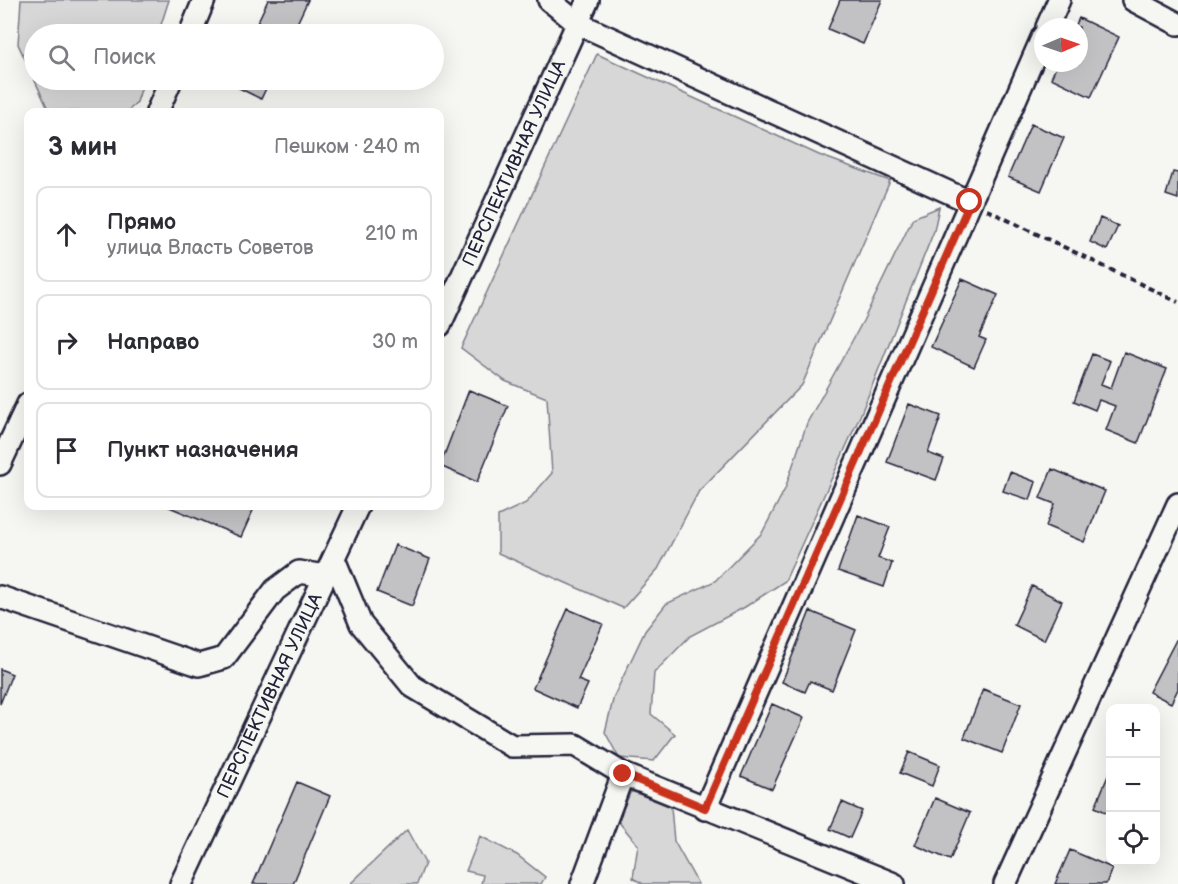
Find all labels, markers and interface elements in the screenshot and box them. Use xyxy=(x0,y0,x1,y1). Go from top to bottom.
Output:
north arrow xyxy=(1034,18,1088,72)
search box xyxy=(24,24,444,90)
icon: search xyxy=(45,41,78,74)
text: Поиск xyxy=(93,44,156,71)
street label: ПЕРСПЕКТИВНАЯ УЛИЦА xyxy=(458,57,570,269)
text: 3 мин xyxy=(48,132,117,163)
text: Пешком · 240 m xyxy=(274,135,420,159)
route start xyxy=(956,188,982,214)
text: Прямо xyxy=(107,209,176,236)
icon: ahead xyxy=(50,218,83,251)
text: 210 m xyxy=(365,222,418,246)
text: улица Власть Советов xyxy=(107,236,313,260)
icon: right xyxy=(50,326,83,359)
text: Направо xyxy=(107,329,199,356)
text: 30 m xyxy=(372,330,418,354)
icon: arrive xyxy=(50,434,83,467)
text: Пункт назначения xyxy=(107,437,299,464)
street label: ПЕРСПЕКТИВНАЯ УЛИЦА xyxy=(212,590,326,801)
map controls xyxy=(1106,704,1160,866)
button: + xyxy=(1106,704,1160,758)
button: − xyxy=(1106,758,1160,812)
route end xyxy=(609,760,635,786)
button: locate xyxy=(1106,812,1160,866)

